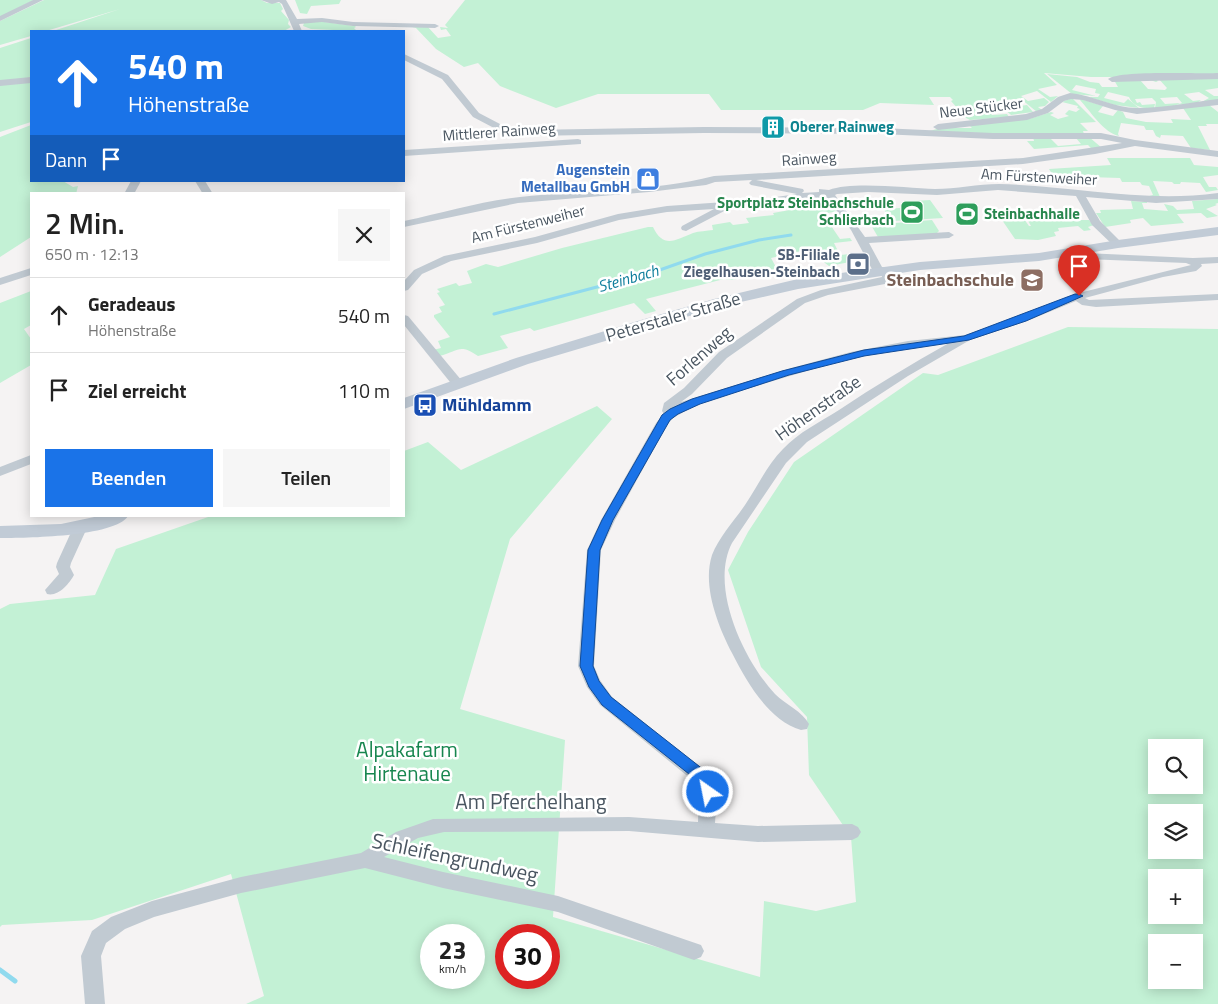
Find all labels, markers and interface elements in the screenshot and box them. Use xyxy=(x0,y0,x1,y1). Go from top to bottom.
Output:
text: 540 m xyxy=(128,39,224,93)
icon: ahead xyxy=(45,50,110,115)
text: Höhenstraße xyxy=(128,87,249,121)
street label: Neue Stücker xyxy=(938,91,1024,124)
building icon: Oberer Rainweg xyxy=(760,114,786,140)
place label: Oberer Rainweg xyxy=(790,115,894,138)
street label: Mittlerer Rainweg xyxy=(442,116,557,147)
text: Dann xyxy=(45,145,87,174)
icon: arrive xyxy=(97,145,125,173)
street label: Rainweg xyxy=(781,145,837,172)
place label: Augenstein Metallbau GmbH xyxy=(521,158,630,198)
street label: Am Fürstenweiher xyxy=(980,162,1098,191)
shop icon: Augenstein Metallbau GmbH xyxy=(635,166,661,192)
place label: Sportplatz Steinbachschule Schlierbach xyxy=(717,191,894,231)
street label: Am Fürstenweiher xyxy=(469,198,587,249)
sports icon: Sportplatz Steinbachschule Schlierbach xyxy=(899,199,925,225)
text: 2 Min. xyxy=(45,200,125,246)
sports icon: Steinbachhalle xyxy=(954,201,980,227)
place label: Steinbachhalle xyxy=(984,202,1080,225)
button: close xyxy=(338,209,390,261)
text: 650 m · 12:13 xyxy=(45,242,139,266)
place label: SB-Filiale Ziegelhausen-Steinbach xyxy=(683,243,840,283)
pin xyxy=(1058,245,1100,296)
bank icon: SB-Filiale Ziegelhausen-Steinbach xyxy=(845,251,871,277)
icon: arrive xyxy=(1065,252,1093,280)
water label: Steinbach xyxy=(595,258,662,298)
place label: Steinbachschule xyxy=(887,266,1014,293)
school or university icon: Steinbachschule xyxy=(1019,267,1045,293)
street label: Peterstaler Straße xyxy=(602,284,743,349)
text: Geradeaus xyxy=(88,289,175,318)
icon: ahead xyxy=(45,301,73,329)
text: 540 m xyxy=(338,301,390,330)
text: Höhenstraße xyxy=(88,318,176,342)
street label: Forlenweg xyxy=(660,319,738,392)
street label: Höhenstraße xyxy=(769,368,866,447)
icon: arrive xyxy=(45,376,73,404)
text: Ziel erreicht xyxy=(88,376,186,405)
text: 110 m xyxy=(338,376,390,405)
place label: Mühldamm xyxy=(442,391,532,418)
bus stop icon: Mühldamm xyxy=(412,392,438,418)
button: Beenden xyxy=(45,449,213,507)
button: Teilen xyxy=(223,449,390,507)
park label: Alpakafarm Hirtenaue xyxy=(356,733,458,789)
map controls xyxy=(1148,739,1203,989)
button: search xyxy=(1148,739,1203,794)
position arrow xyxy=(681,765,733,817)
street label: Am Pferchelhang xyxy=(455,785,607,817)
button: layers xyxy=(1148,804,1203,859)
street label: Schleifengrundweg xyxy=(369,824,542,890)
button: + xyxy=(1148,869,1203,924)
speed limit sign: 30 xyxy=(495,924,560,989)
text: 23 xyxy=(438,931,467,969)
button: − xyxy=(1148,934,1203,989)
text: km/h xyxy=(439,959,466,978)

